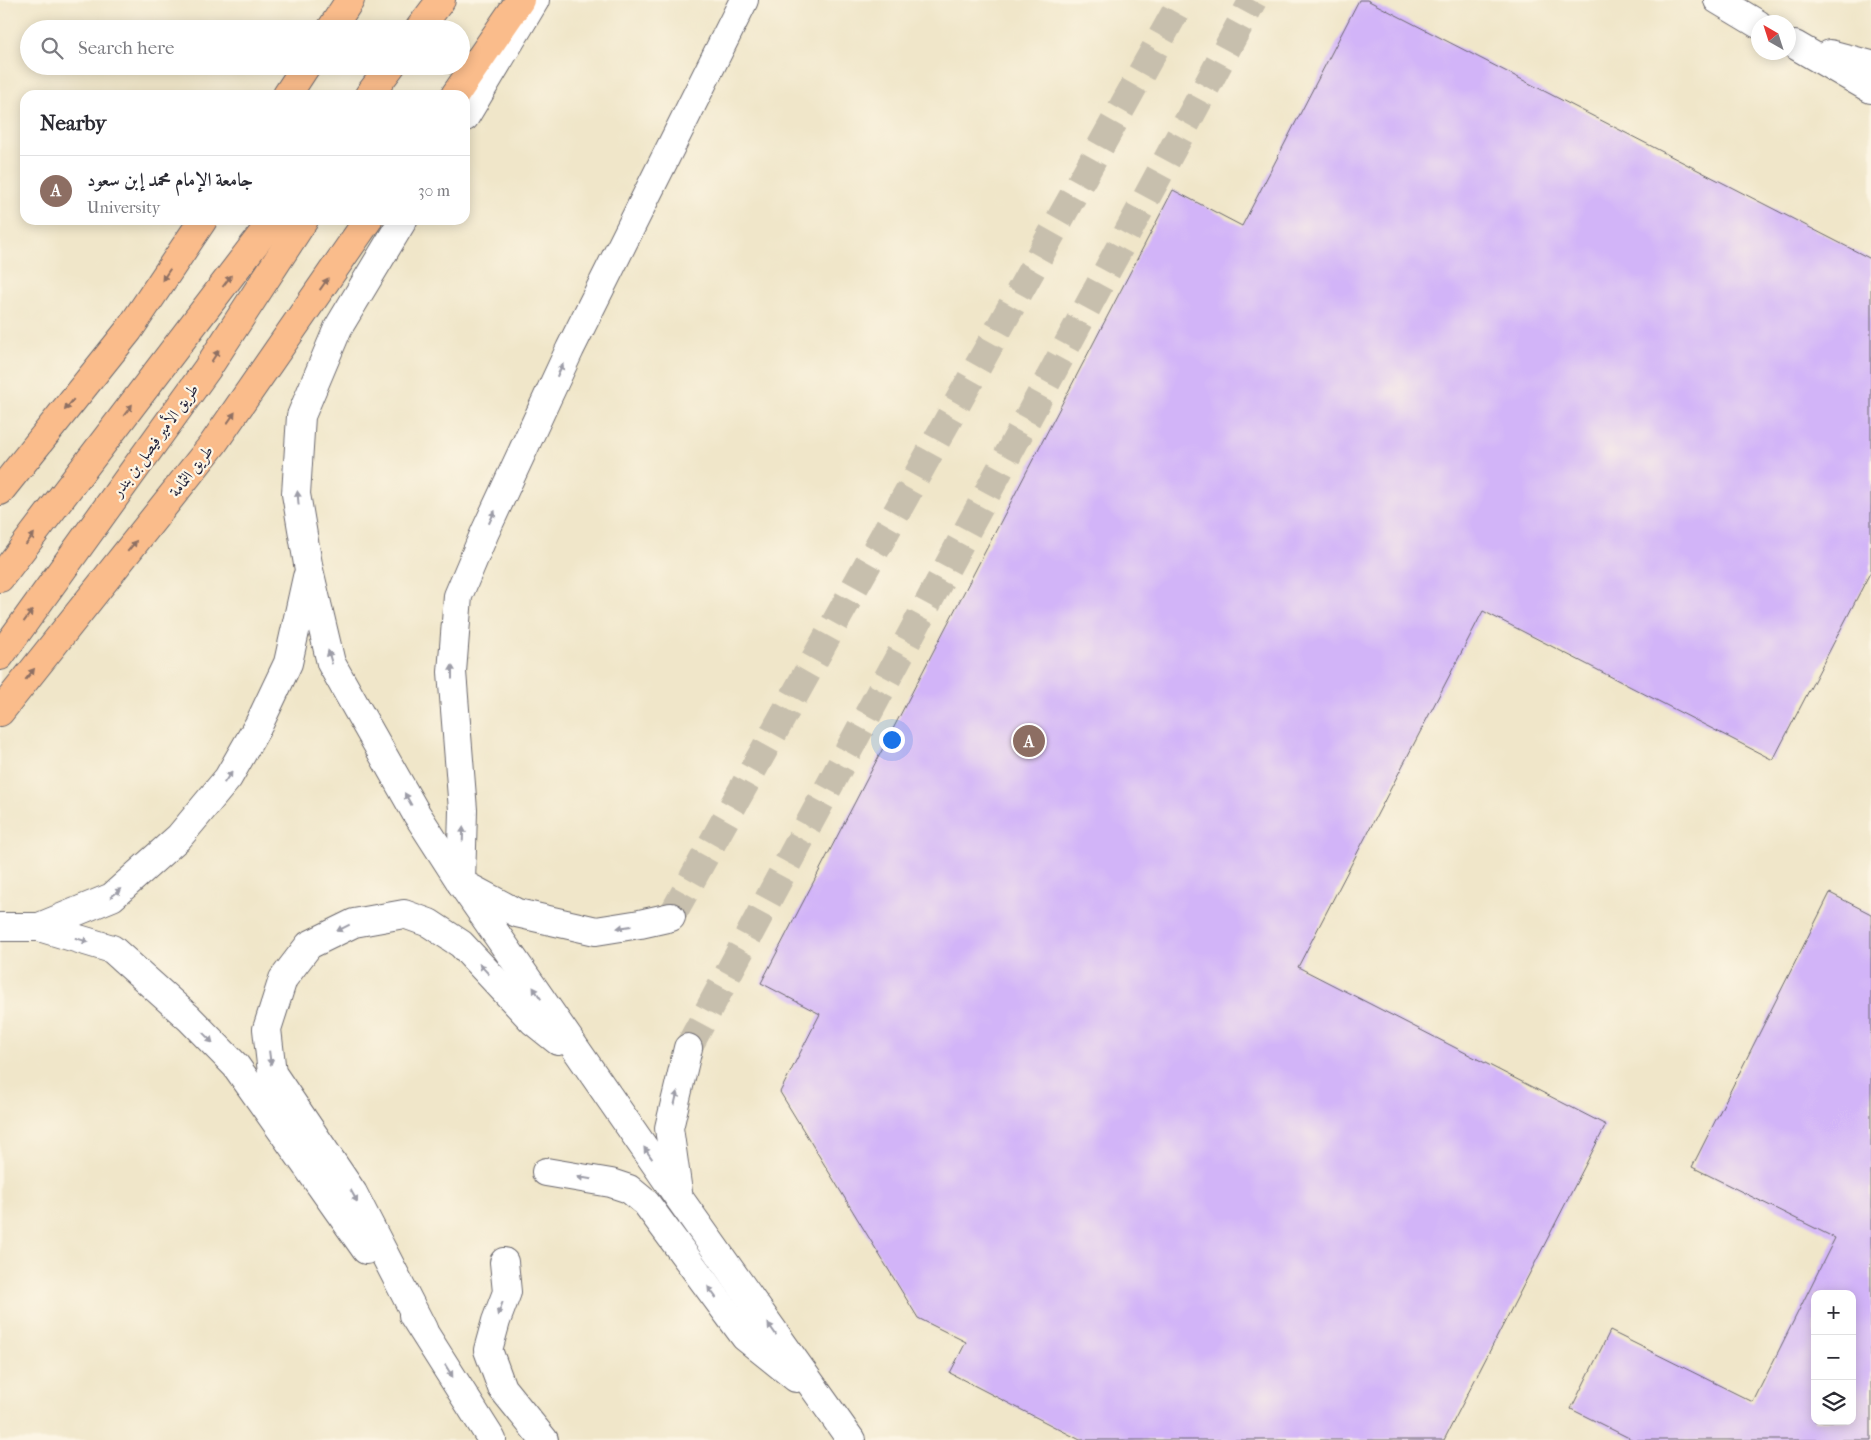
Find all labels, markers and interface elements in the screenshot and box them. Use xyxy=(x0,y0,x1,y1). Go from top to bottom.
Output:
north arrow xyxy=(1751,15,1796,60)
search box xyxy=(20,20,470,75)
icon: search xyxy=(38,34,66,62)
text: Search here xyxy=(78,37,174,59)
text: Nearby xyxy=(40,111,106,135)
text: جامعة الإمام محمد إبن سعود xyxy=(87,169,253,191)
text: A xyxy=(51,181,61,200)
text: 30 m xyxy=(418,181,450,200)
text: University xyxy=(87,198,160,217)
one-way arrow xyxy=(161,268,171,282)
one-way arrow xyxy=(221,275,232,288)
one-way arrow xyxy=(319,278,328,291)
one-way arrow xyxy=(210,350,220,363)
one-way arrow xyxy=(556,362,565,377)
street label: طريق الأمير فيصل بن بندر xyxy=(105,379,204,503)
one-way arrow xyxy=(63,398,74,411)
one-way arrow xyxy=(123,403,133,417)
one-way arrow xyxy=(226,411,236,425)
street label: طريق الثمامة xyxy=(165,441,218,501)
one-way arrow xyxy=(293,489,301,505)
one-way arrow xyxy=(489,510,497,524)
one-way arrow xyxy=(24,533,35,546)
one-way arrow xyxy=(126,540,137,553)
one-way arrow xyxy=(23,610,33,623)
one-way arrow xyxy=(326,649,334,664)
one-way arrow xyxy=(448,664,456,680)
one-way arrow xyxy=(25,667,36,680)
pin: A xyxy=(1013,722,1045,760)
your location xyxy=(879,727,905,753)
one-way arrow xyxy=(223,770,233,783)
one-way arrow xyxy=(403,793,412,806)
one-way arrow xyxy=(459,826,467,842)
one-way arrow xyxy=(109,888,122,898)
one-way arrow xyxy=(615,923,631,931)
one-way arrow xyxy=(335,924,350,932)
one-way arrow xyxy=(74,936,89,944)
one-way arrow xyxy=(478,963,490,975)
one-way arrow xyxy=(532,986,542,999)
one-way arrow xyxy=(202,1031,214,1043)
one-way arrow xyxy=(267,1051,275,1067)
one-way arrow xyxy=(672,1091,680,1106)
one-way arrow xyxy=(643,1147,653,1160)
one-way arrow xyxy=(575,1174,591,1182)
one-way arrow xyxy=(350,1189,358,1203)
one-way arrow xyxy=(707,1285,717,1299)
map controls xyxy=(1811,1290,1856,1425)
button: + xyxy=(1811,1290,1856,1335)
one-way arrow xyxy=(496,1302,503,1317)
one-way arrow xyxy=(767,1322,777,1336)
button: − xyxy=(1811,1335,1856,1380)
one-way arrow xyxy=(444,1364,453,1377)
button: layers xyxy=(1811,1380,1856,1425)

